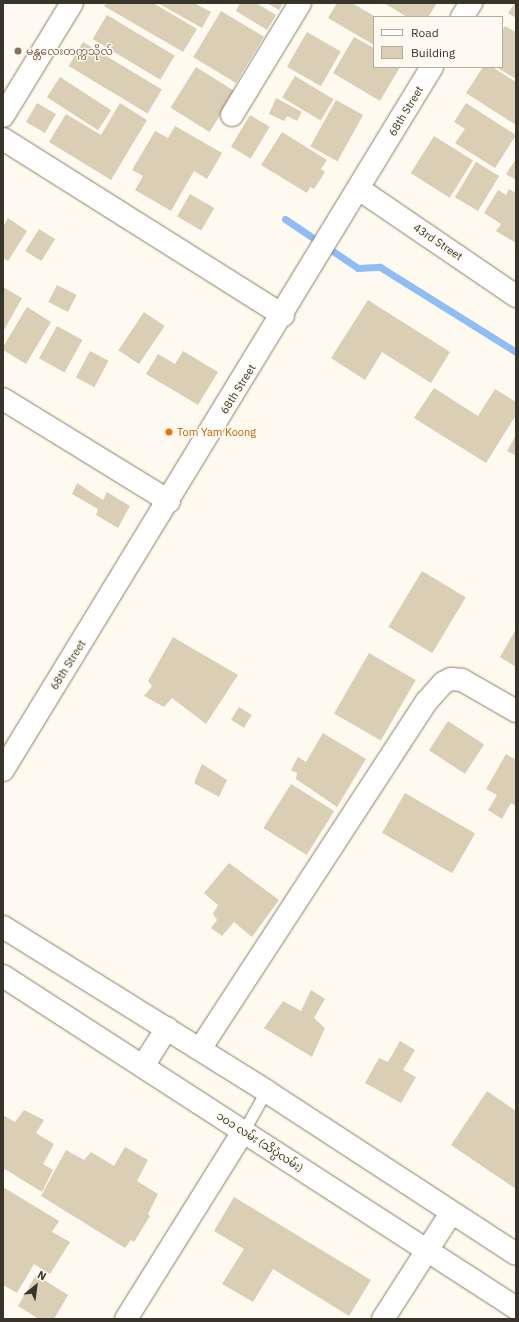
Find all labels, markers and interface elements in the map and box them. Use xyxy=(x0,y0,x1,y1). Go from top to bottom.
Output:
legend xyxy=(373,16,503,68)
text: Road xyxy=(411,25,439,40)
place label: မန္တလေးတက္ကသိုလ် xyxy=(26,44,113,58)
text: Building xyxy=(411,45,455,60)
marker: မန္တလေးတက္ကသိုလ် xyxy=(13,46,23,56)
street label: 68th Street xyxy=(386,84,426,138)
street label: 43rd Street xyxy=(411,221,465,263)
street label: 68th Street xyxy=(218,362,258,416)
place label: Tom Yam Koong xyxy=(177,425,256,439)
marker: Tom Yam Koong xyxy=(164,427,174,437)
street label: 68th Street xyxy=(48,638,88,692)
street label: ၁၀၁ လမ်း (သိပ္ပံလမ်း) xyxy=(214,1109,306,1175)
north arrow xyxy=(16,1266,56,1306)
text: N xyxy=(35,1267,49,1284)

